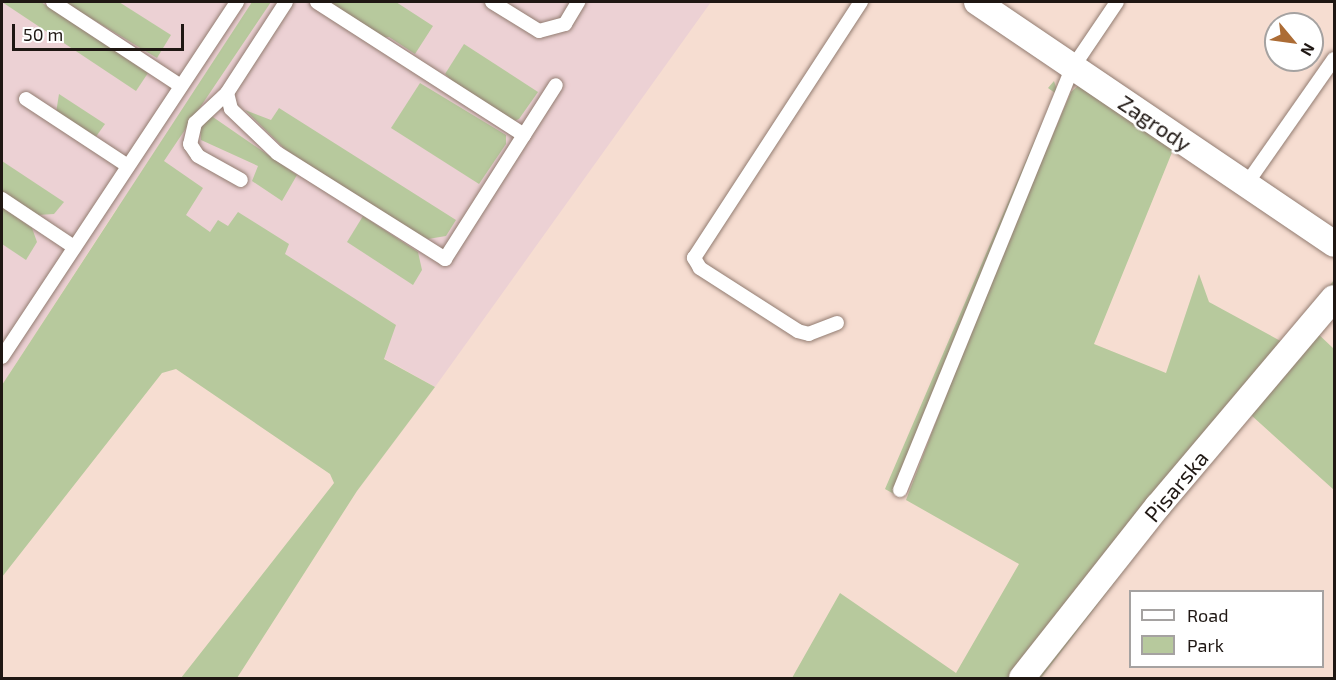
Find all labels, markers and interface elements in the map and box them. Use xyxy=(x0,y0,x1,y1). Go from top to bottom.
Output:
scale bar xyxy=(15,12,188,50)
north arrow xyxy=(1264,12,1324,72)
text: 50 m xyxy=(23,23,63,45)
text: N xyxy=(1297,40,1320,60)
street label: Zagrody xyxy=(1114,89,1196,157)
street label: Pisarska xyxy=(1139,445,1213,527)
legend xyxy=(1129,590,1324,668)
text: Road xyxy=(1187,604,1228,626)
text: Park xyxy=(1187,634,1224,656)

